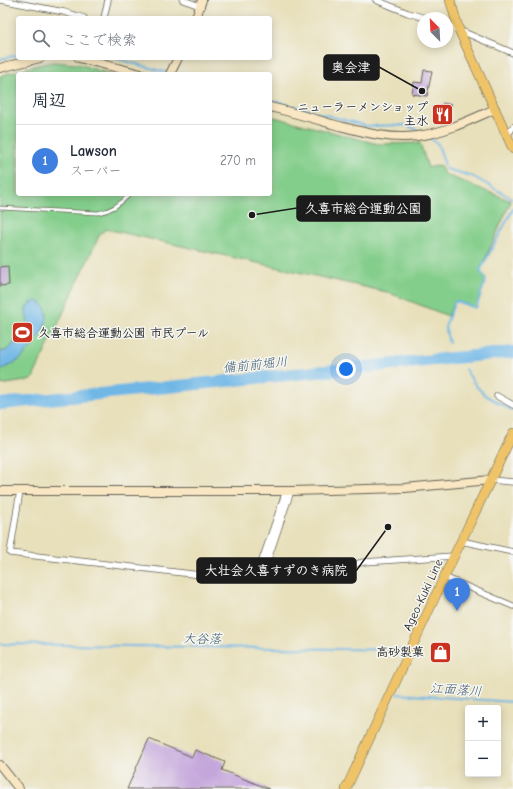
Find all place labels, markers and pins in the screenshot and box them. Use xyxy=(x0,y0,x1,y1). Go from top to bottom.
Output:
callout: 奥会津 xyxy=(324,55,379,80)
place label: ニューラーメンショップ 主水 xyxy=(297,100,429,128)
restaurant icon: ニューラーメンショップ 主水 xyxy=(430,101,456,127)
callout: 久喜市総合運動公園 xyxy=(297,196,430,221)
sports icon: 久喜市総合運動公園 市民プール xyxy=(10,320,36,346)
place label: 久喜市総合運動公園 市民プール xyxy=(38,326,209,340)
callout: 大壮会久喜すずのき病院 xyxy=(197,558,356,583)
pin: 1 xyxy=(444,578,470,611)
shop icon: 高砂製菓 xyxy=(427,639,453,665)
place label: 高砂製菓 xyxy=(376,645,424,659)

